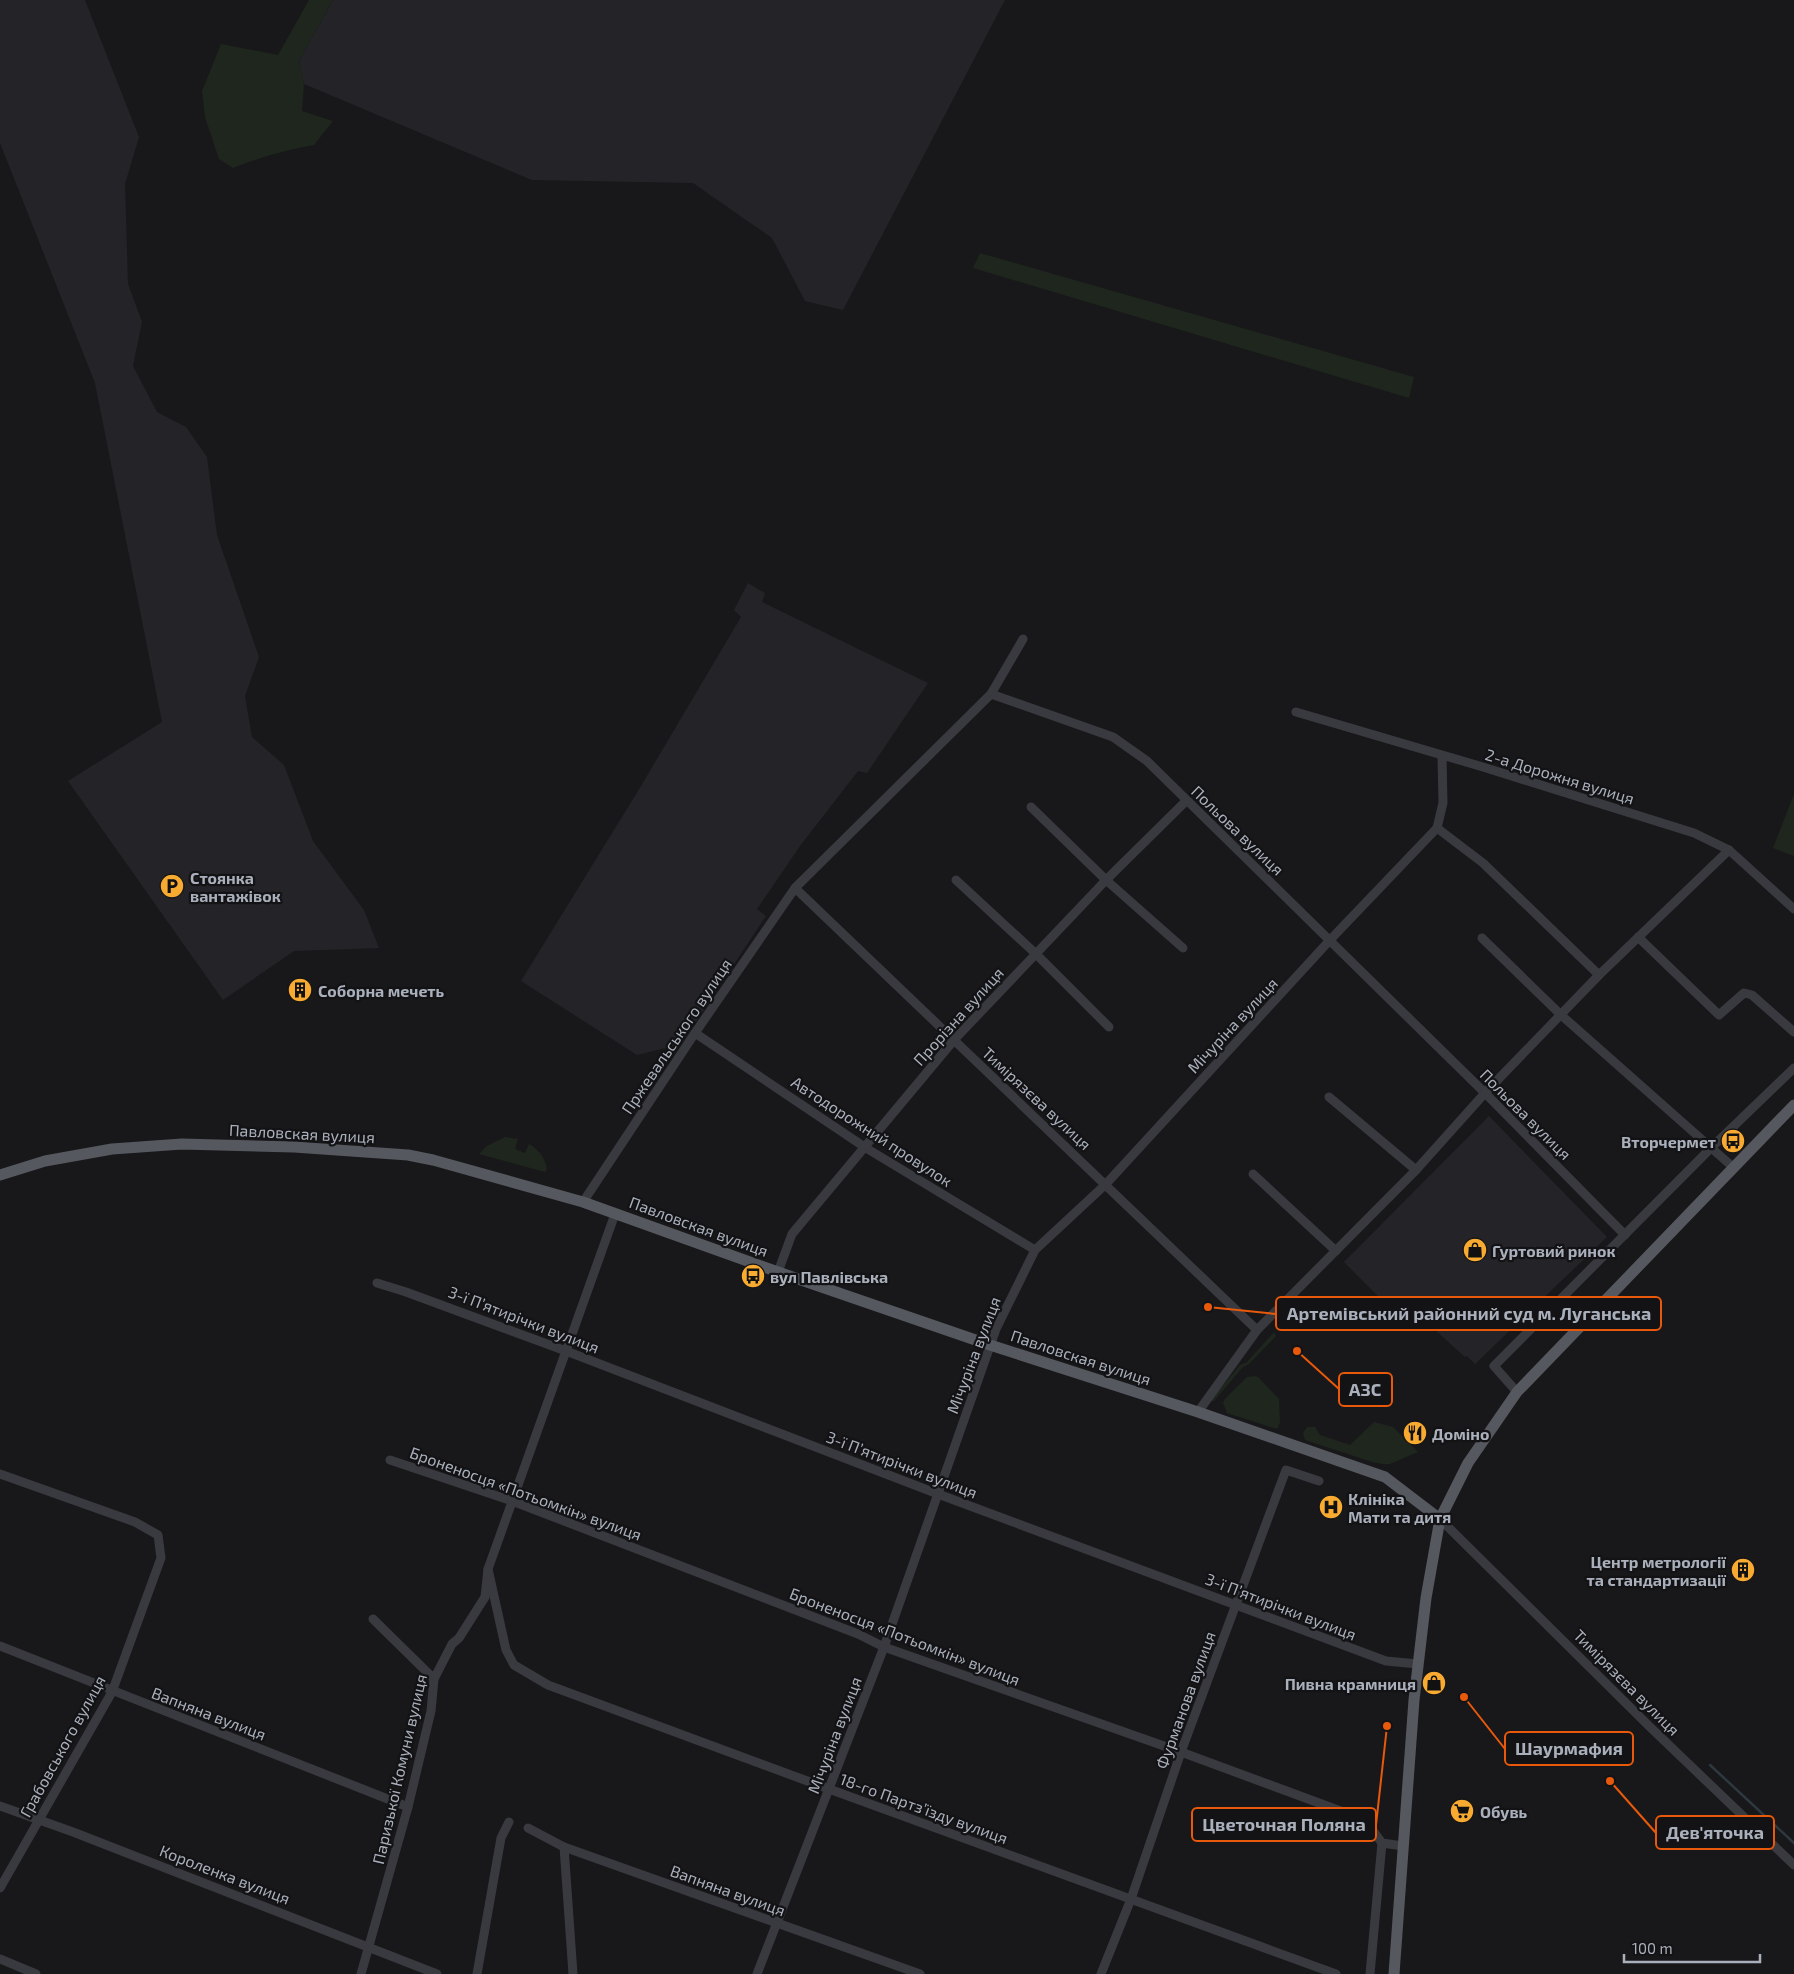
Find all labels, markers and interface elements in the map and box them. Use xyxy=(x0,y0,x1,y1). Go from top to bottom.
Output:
street label: 2-а Дорожня вулиця xyxy=(1483,744,1637,809)
street label: Польова вулиця xyxy=(1187,781,1288,879)
place label: Стоянка вантажівок xyxy=(190,868,281,905)
parking icon: Стоянка вантажівок xyxy=(159,873,185,899)
street label: Пржевальського вулиця xyxy=(617,955,736,1118)
street label: Прорізна вулиця xyxy=(909,963,1008,1070)
street label: Мічуріна вулиця xyxy=(1183,973,1282,1077)
building icon: Соборна мечеть xyxy=(287,977,313,1003)
place label: Соборна мечеть xyxy=(318,981,445,1000)
street label: Тимірязєва вулиця xyxy=(978,1043,1095,1154)
street label: Польова вулиця xyxy=(1476,1065,1575,1164)
street label: Автодорожний провулок xyxy=(788,1072,956,1191)
street label: Павловская вулиця xyxy=(228,1120,376,1147)
bus stop icon: Вторчермет xyxy=(1720,1128,1746,1154)
place label: Вторчермет xyxy=(1621,1132,1716,1151)
street label: Павловская вулиця xyxy=(627,1192,771,1261)
shop icon: Гуртовий ринок xyxy=(1462,1237,1488,1263)
place label: Гуртовий ринок xyxy=(1492,1241,1615,1260)
bus stop icon: вул Павлівська xyxy=(740,1263,766,1289)
place label: вул Павлівська xyxy=(770,1267,888,1286)
street label: 3-ї П’ятирічки вулиця xyxy=(446,1281,602,1357)
street label: Мічуріна вулиця xyxy=(942,1294,1005,1416)
callout: Артемівський районний суд м. Луганська xyxy=(1276,1297,1661,1330)
text: Артемівський районний суд м. Луганська xyxy=(1287,1302,1651,1324)
street label: Павловская вулиця xyxy=(1008,1325,1153,1390)
callout: АЗС xyxy=(1339,1373,1392,1406)
text: АЗС xyxy=(1349,1378,1382,1400)
restaurant icon: Доміно xyxy=(1402,1420,1428,1446)
place label: Доміно xyxy=(1432,1424,1489,1443)
street label: 3-ї П’ятирічки вулиця xyxy=(824,1426,980,1502)
street label: Броненосця «Потьомкін» вулиця xyxy=(407,1442,645,1545)
place label: Клініка Мати та дитя xyxy=(1348,1489,1451,1526)
hospital icon: Клініка Мати та дитя xyxy=(1318,1494,1344,1520)
place label: Центр метрології та стандартизації xyxy=(1587,1552,1726,1589)
building icon: Центр метрології та стандартизації xyxy=(1730,1557,1756,1583)
street label: 3-ї П’ятирічки вулиця xyxy=(1203,1568,1359,1644)
street label: Броненосця «Потьомкін» вулиця xyxy=(787,1583,1023,1690)
street label: Тимірязєва вулиця xyxy=(1569,1625,1684,1740)
street label: Фурманова вулиця xyxy=(1151,1629,1220,1772)
shop icon: Пивна крамниця xyxy=(1421,1670,1447,1696)
street label: Грабовського вулиця xyxy=(15,1672,110,1821)
street label: Паризької Комуни вулиця xyxy=(368,1672,431,1866)
street label: Мічуріна вулиця xyxy=(803,1674,866,1796)
place label: Пивна крамниця xyxy=(1285,1674,1416,1693)
street label: Вапняна вулиця xyxy=(149,1682,269,1744)
callout: Шаурмафия xyxy=(1505,1732,1633,1765)
text: Шаурмафия xyxy=(1515,1737,1623,1759)
street label: 18-го Партз’їзду вулиця xyxy=(837,1769,1011,1848)
supermarket icon: Обувь xyxy=(1449,1798,1475,1824)
place label: Обувь xyxy=(1480,1802,1528,1821)
callout: Цветочная Поляна xyxy=(1192,1808,1376,1841)
text: Цветочная Поляна xyxy=(1202,1813,1366,1835)
callout: Дев'яточка xyxy=(1656,1816,1774,1849)
text: Дев'яточка xyxy=(1666,1821,1764,1843)
street label: Короленка вулиця xyxy=(157,1840,293,1909)
street label: Вапняна вулиця xyxy=(668,1860,788,1921)
scale bar xyxy=(1624,1932,1760,1964)
text: 100 m xyxy=(1632,1939,1673,1957)

